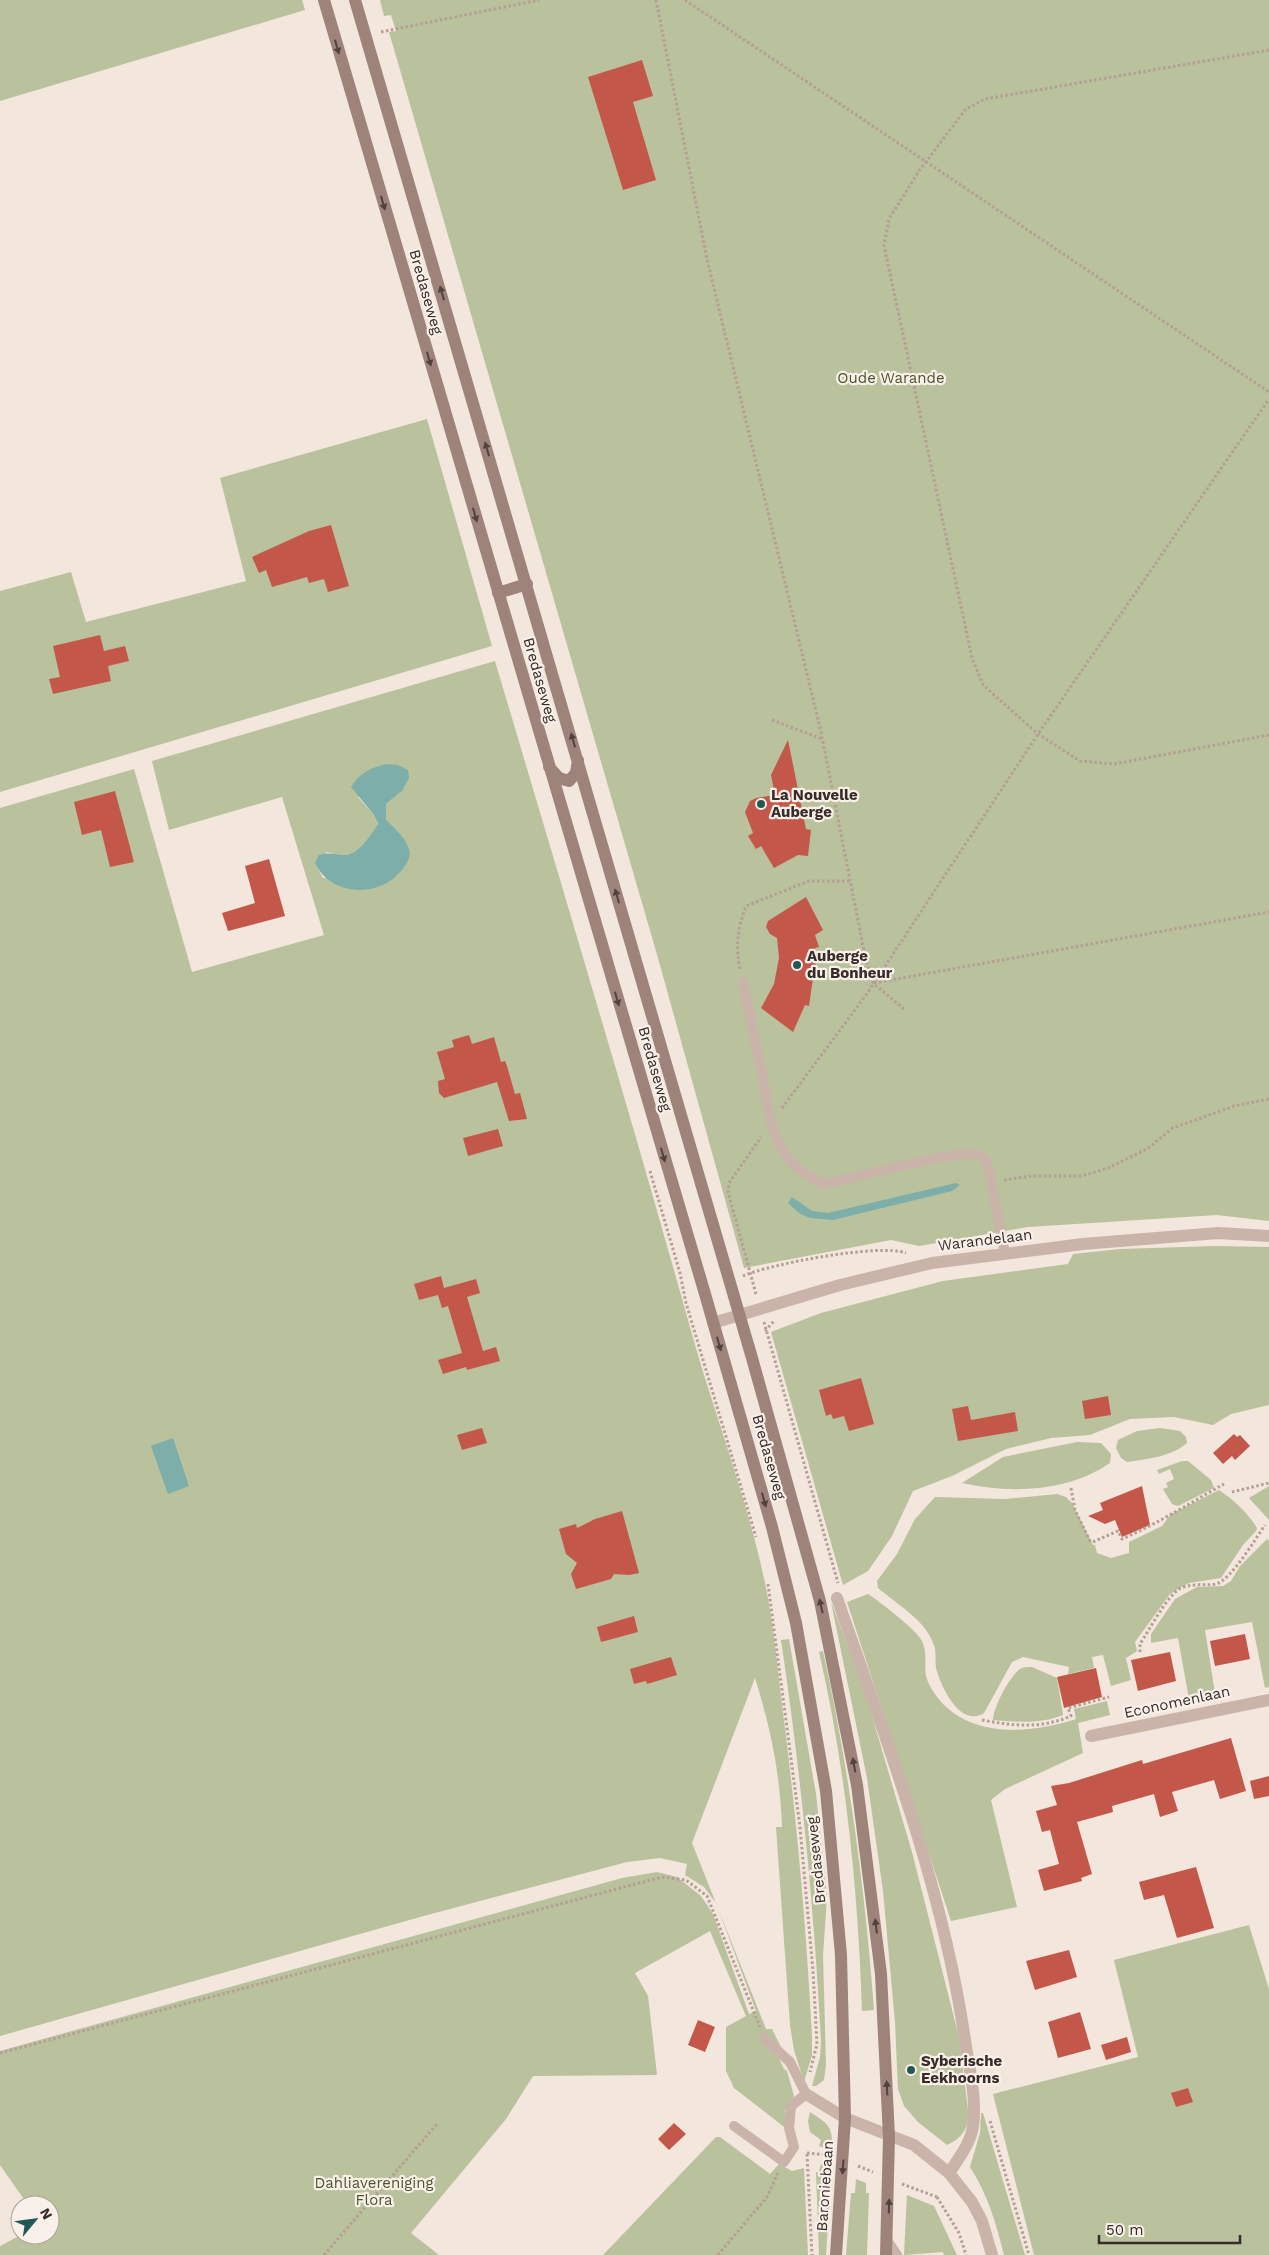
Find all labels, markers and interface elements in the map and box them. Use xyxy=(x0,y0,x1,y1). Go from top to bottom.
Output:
one-way arrow xyxy=(334,39,342,54)
one-way arrow xyxy=(380,195,388,210)
street label: Bredaseweg xyxy=(405,247,447,337)
one-way arrow xyxy=(437,286,445,301)
one-way arrow xyxy=(425,351,433,366)
park label: Oude Warande xyxy=(837,369,945,387)
one-way arrow xyxy=(483,442,491,457)
one-way arrow xyxy=(471,507,479,522)
street label: Bredaseweg xyxy=(519,635,561,725)
one-way arrow xyxy=(568,732,576,747)
place label: La Nouvelle Auberge xyxy=(771,786,858,821)
marker: La Nouvelle Auberge xyxy=(755,798,767,810)
one-way arrow xyxy=(613,888,621,904)
place label: Auberge du Bonheur xyxy=(807,947,893,982)
marker: Auberge du Bonheur xyxy=(791,959,803,971)
one-way arrow xyxy=(614,991,622,1006)
street label: Bredaseweg xyxy=(634,1024,676,1114)
one-way arrow xyxy=(660,1147,668,1162)
street label: Warandelaan xyxy=(937,1225,1033,1255)
one-way arrow xyxy=(715,1336,723,1352)
street label: Bredaseweg xyxy=(748,1412,790,1502)
one-way arrow xyxy=(760,1493,768,1508)
one-way arrow xyxy=(817,1598,825,1614)
street label: Economenlaan xyxy=(1122,1682,1232,1722)
one-way arrow xyxy=(849,1757,857,1773)
street label: Bredaseweg xyxy=(802,1816,830,1904)
one-way arrow xyxy=(872,1918,880,1934)
place label: Syberische Eekhoorns xyxy=(921,2052,1003,2087)
marker: Syberische Eekhoorns xyxy=(905,2064,917,2076)
one-way arrow xyxy=(882,2080,890,2096)
street label: Baroniebaan xyxy=(813,2140,837,2232)
one-way arrow xyxy=(839,2159,847,2175)
park label: Dahliavereniging Flora xyxy=(315,2174,433,2209)
north arrow xyxy=(10,2195,60,2245)
one-way arrow xyxy=(885,2198,893,2214)
text: N xyxy=(37,2205,56,2222)
scale bar xyxy=(1099,2212,1240,2244)
text: 50 m xyxy=(1106,2221,1143,2239)

